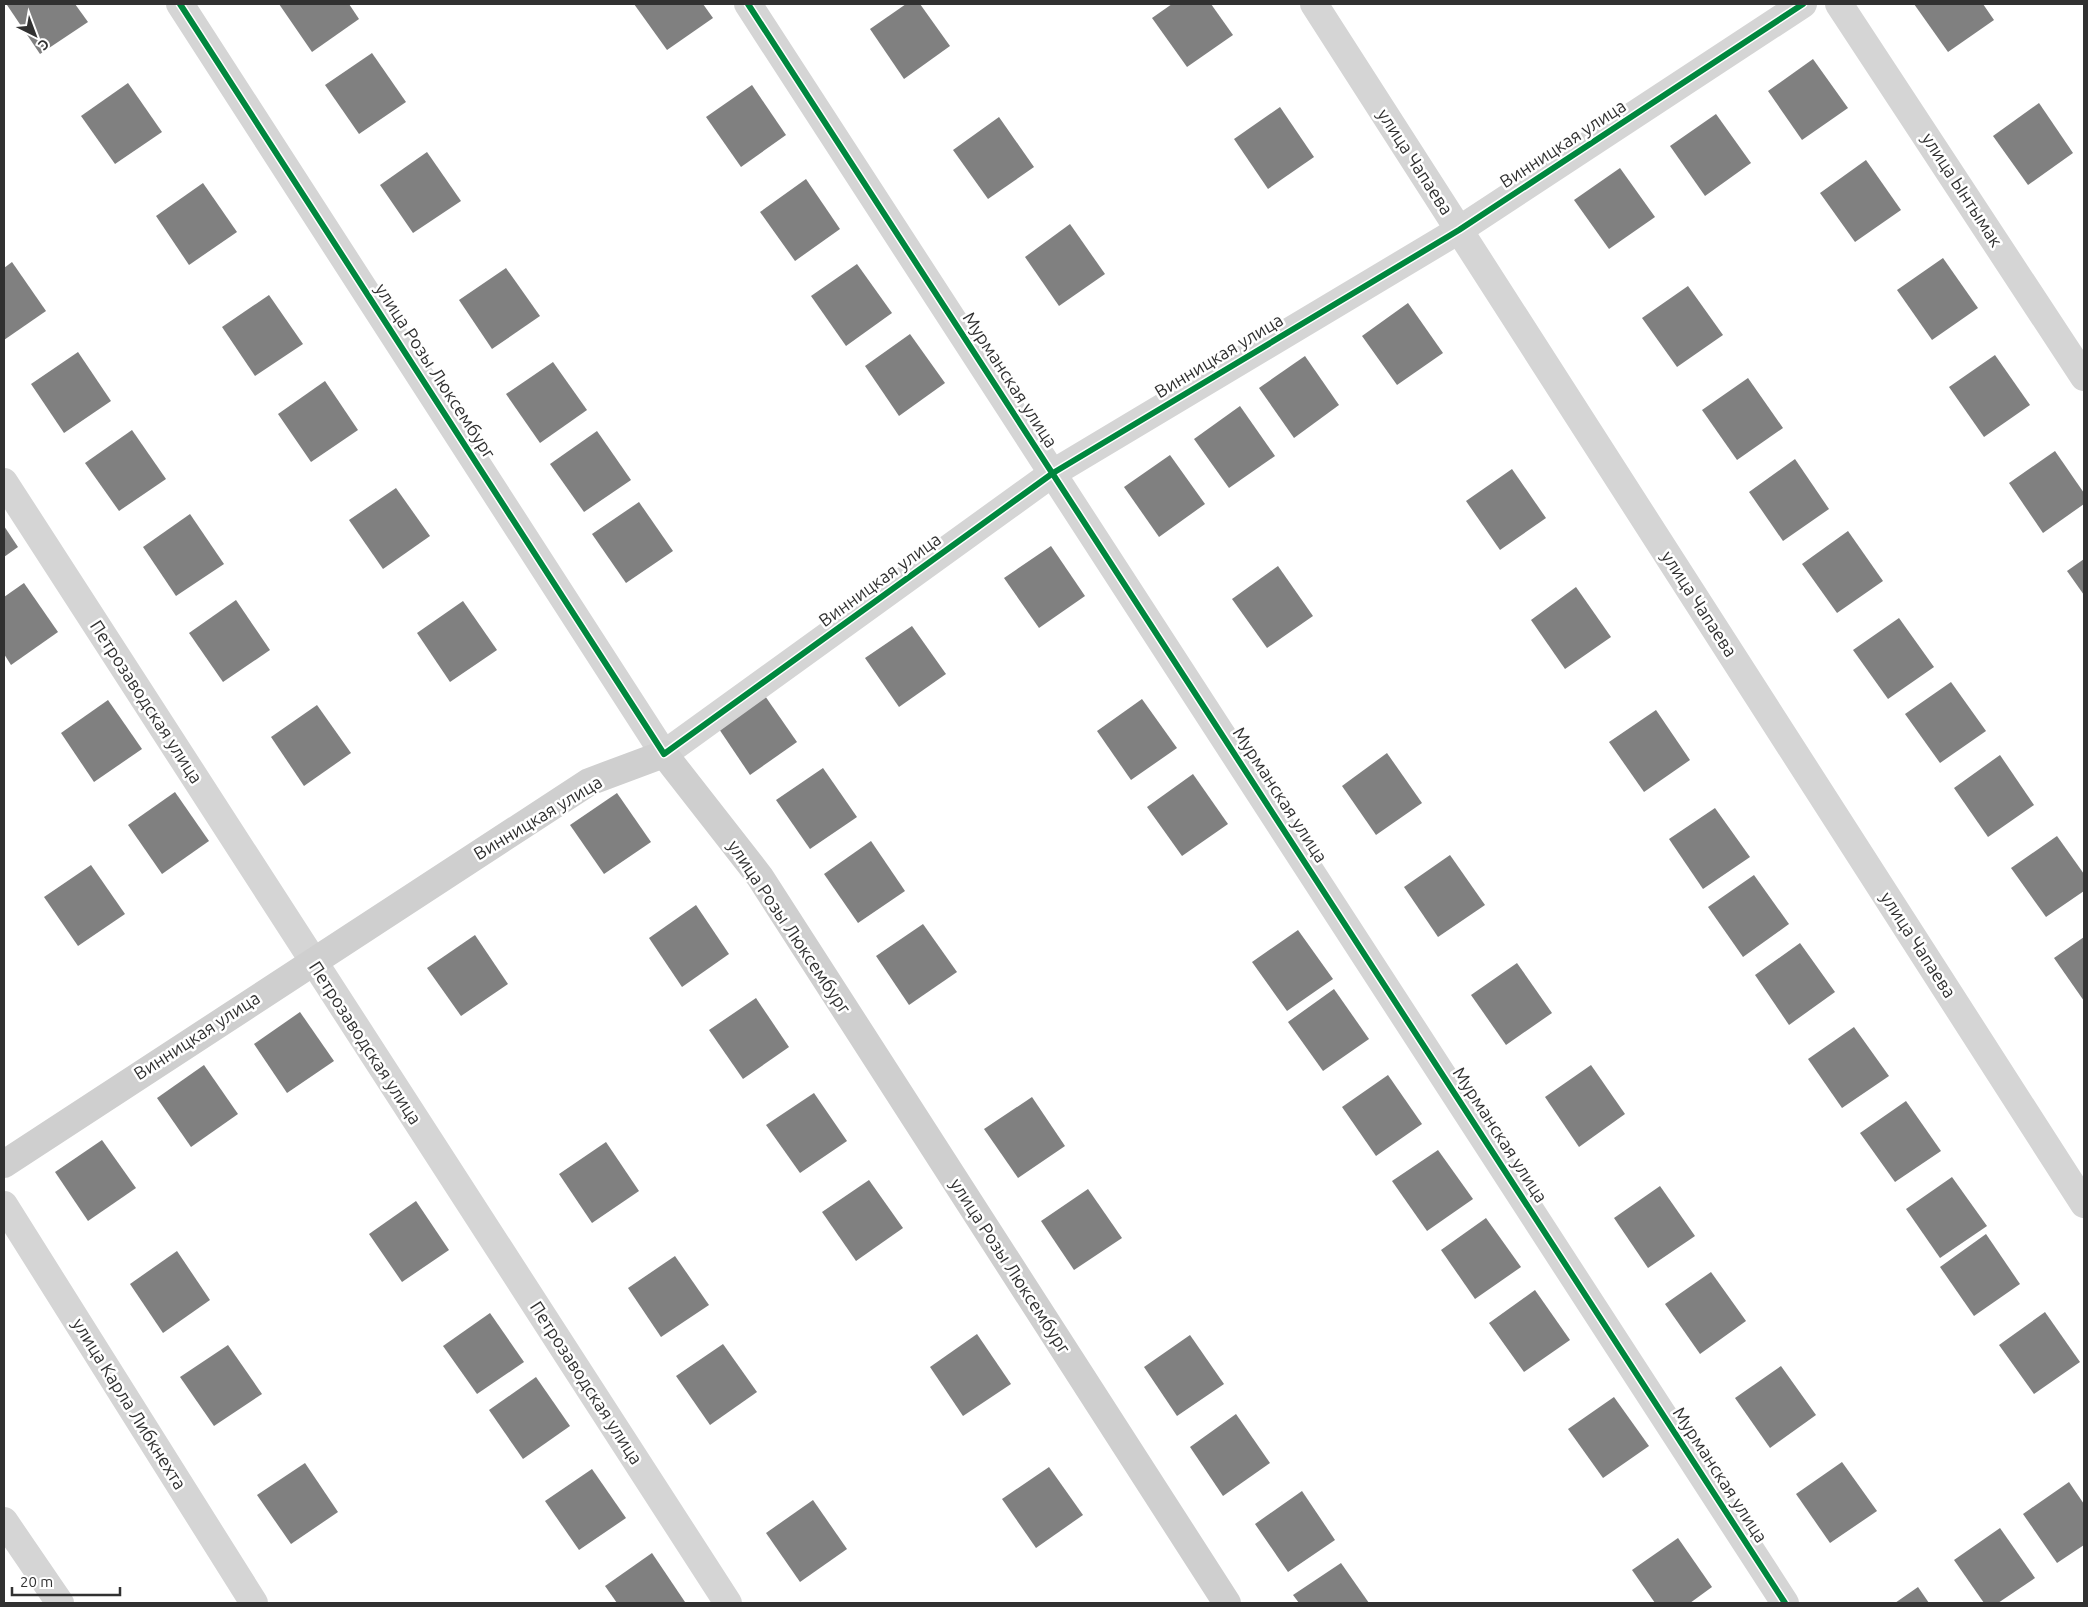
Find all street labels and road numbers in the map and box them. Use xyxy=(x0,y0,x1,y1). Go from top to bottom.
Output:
street label: Винницкая улица xyxy=(1496,95,1629,191)
street label: улица Чапаева xyxy=(1374,105,1458,218)
street label: улица Ынтымак xyxy=(1919,129,2007,250)
street label: улица Розы Люксембург xyxy=(372,279,500,462)
street label: Мурманская улица xyxy=(960,308,1062,451)
street label: Винницкая улица xyxy=(1151,309,1286,401)
street label: Винницкая улица xyxy=(815,528,944,630)
street label: улица Чапаева xyxy=(1658,547,1742,660)
street label: Петрозаводская улица xyxy=(87,616,207,787)
street label: Мурманская улица xyxy=(1230,723,1332,866)
street label: Винницкая улица xyxy=(470,771,605,863)
street label: улица Розы Люксембург xyxy=(724,836,855,1017)
street label: улица Чапаева xyxy=(1877,888,1961,1001)
street label: Петрозаводская улица xyxy=(306,957,426,1128)
street label: Винницкая улица xyxy=(130,987,263,1083)
street label: Мурманская улица xyxy=(1450,1063,1552,1206)
street label: улица Розы Люксембург xyxy=(947,1174,1075,1357)
street label: Петрозаводская улица xyxy=(527,1297,647,1468)
street label: улица Карла Либкнехта xyxy=(69,1314,191,1493)
street label: Мурманская улица xyxy=(1670,1403,1772,1546)

